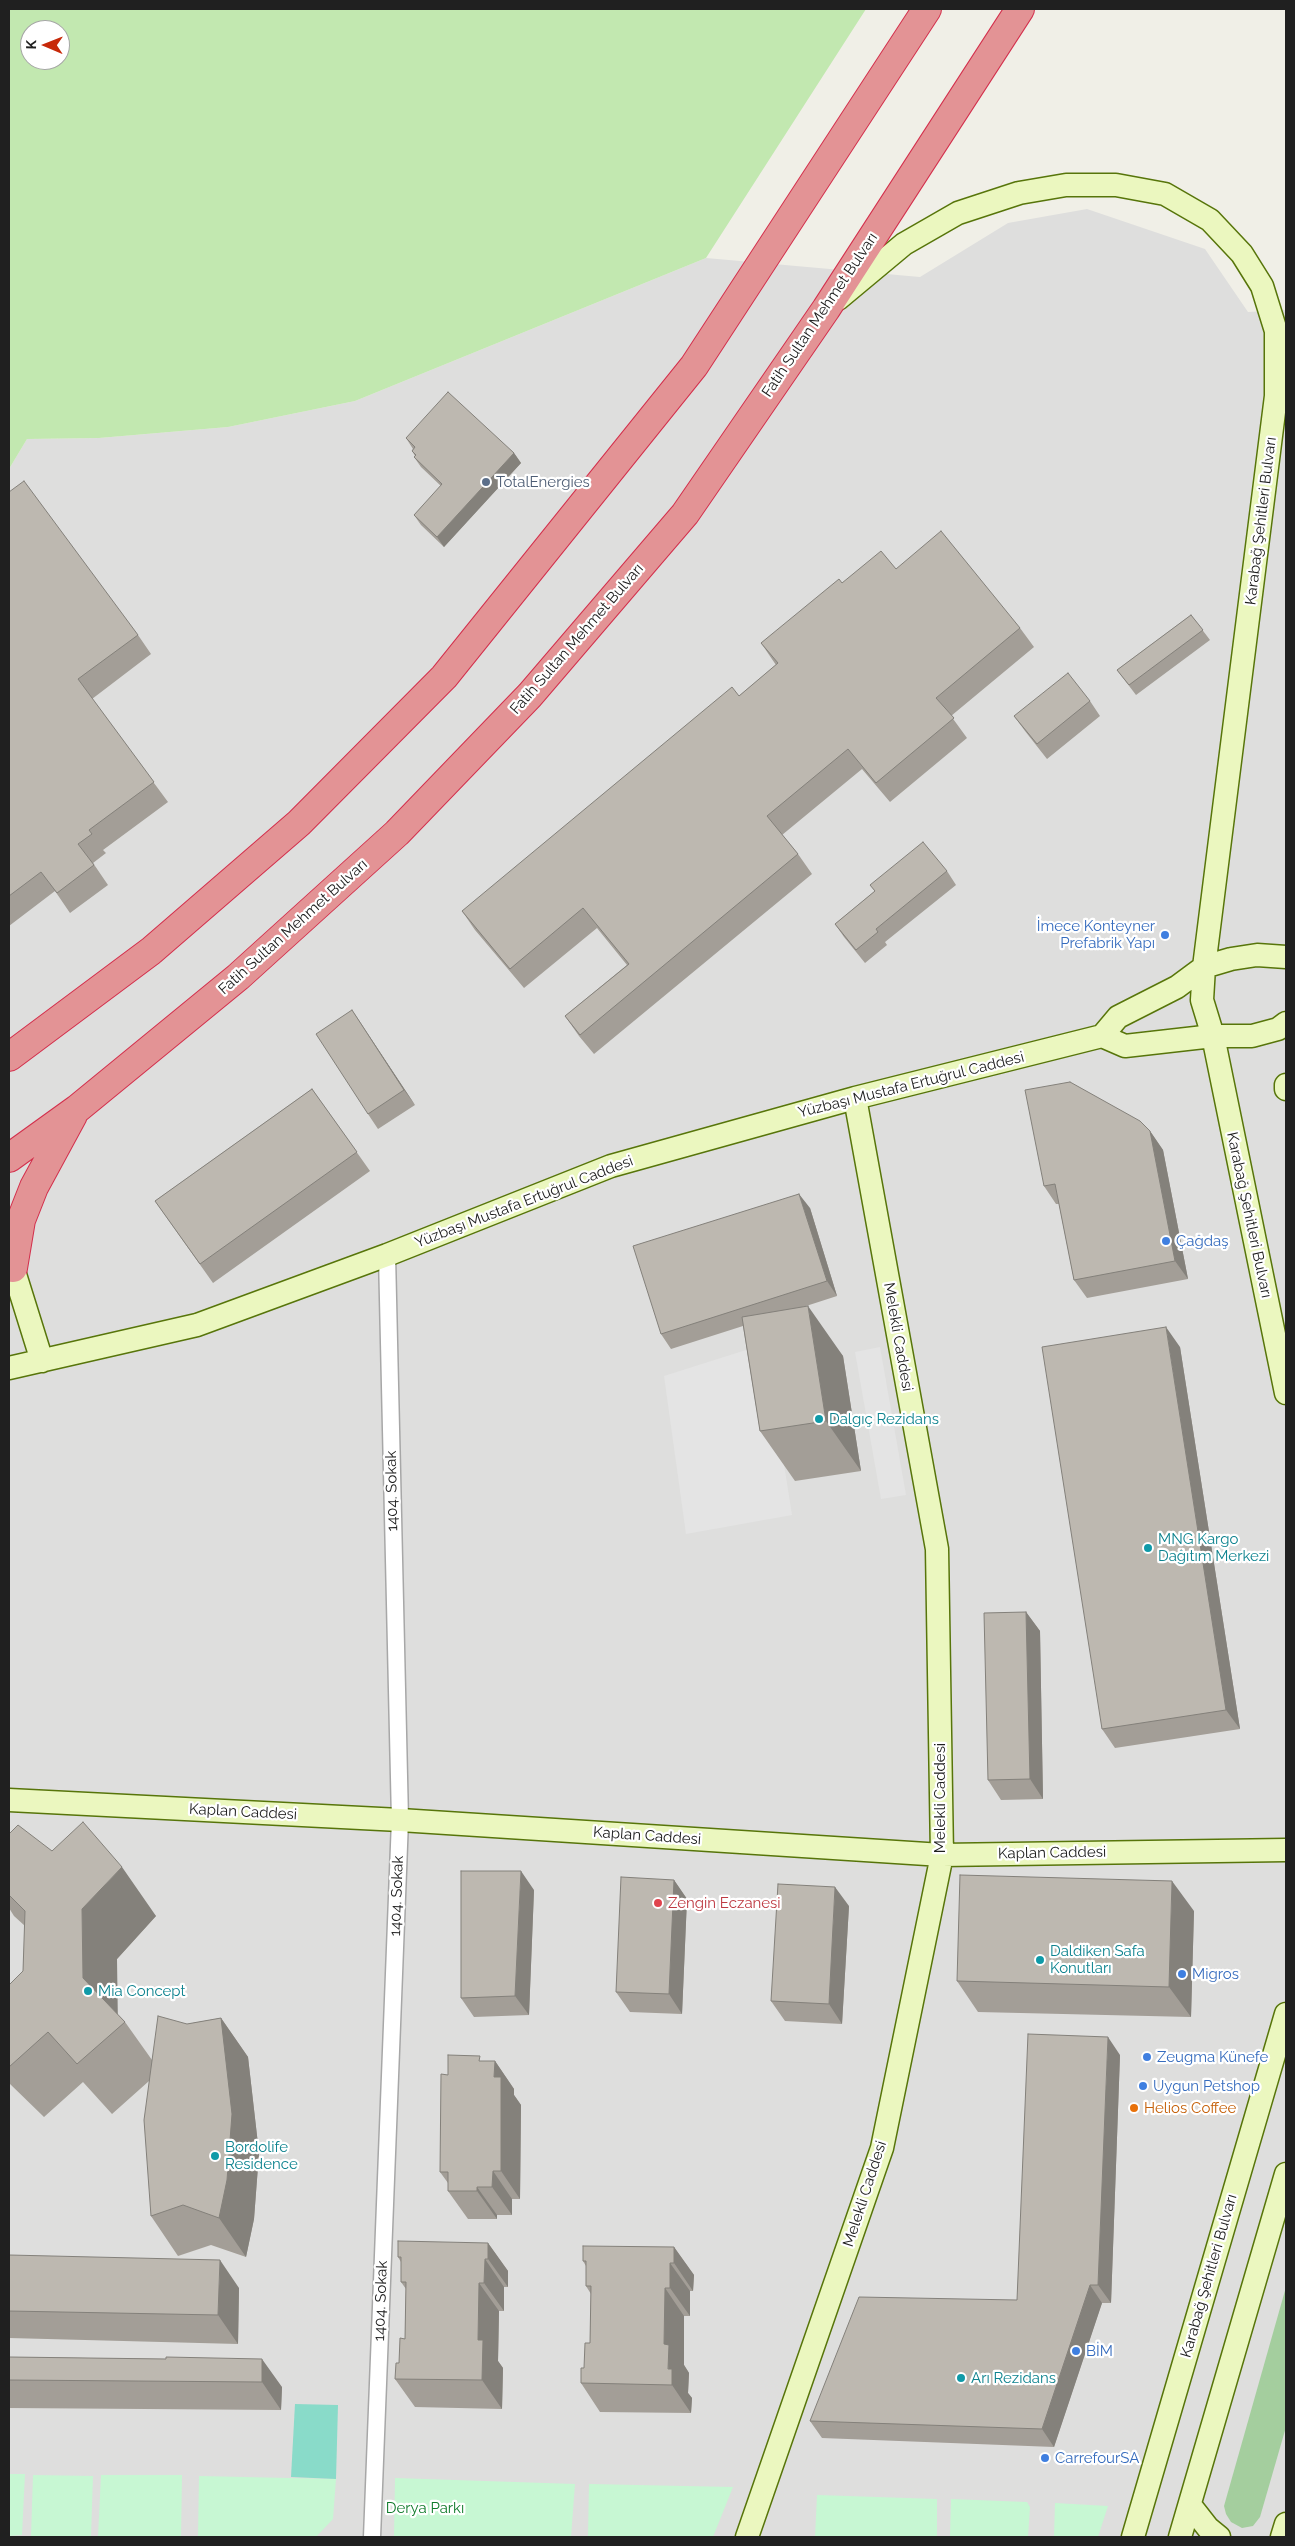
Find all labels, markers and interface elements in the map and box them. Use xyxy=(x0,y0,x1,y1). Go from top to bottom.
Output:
north arrow xyxy=(20,20,70,70)
text: K xyxy=(23,40,39,50)
street label: Fatih Sultan Mehmet Bulvarı xyxy=(758,230,882,400)
street label: Karabağ Şehitleri Bulvarı xyxy=(1242,436,1280,606)
place label: TotalEnergies xyxy=(496,473,590,491)
marker: TotalEnergies xyxy=(480,476,492,488)
street label: Fatih Sultan Mehmet Bulvarı xyxy=(507,560,647,718)
street label: Fatih Sultan Mehmet Bulvarı xyxy=(215,855,371,999)
place label: İmece Konteyner Prefabrik Yapı xyxy=(1037,917,1155,952)
marker: İmece Konteyner Prefabrik Yapı xyxy=(1159,929,1171,941)
street label: Yüzbaşı Mustafa Ertuğrul Caddesi xyxy=(796,1048,1026,1122)
street label: Karabağ Şehitleri Bulvarı xyxy=(1223,1130,1275,1300)
street label: Yüzbaşı Mustafa Ertuğrul Caddesi xyxy=(412,1152,636,1252)
place label: Çağdaş xyxy=(1176,1232,1228,1250)
marker: Çağdaş xyxy=(1160,1235,1172,1247)
street label: Melekli Caddesi xyxy=(880,1281,916,1393)
place label: Dalgıç Rezidans xyxy=(829,1410,939,1428)
marker: Dalgıç Rezidans xyxy=(813,1413,825,1425)
street label: 1404. Sokak xyxy=(382,1450,402,1532)
place label: MNG Kargo Dağıtım Merkezi xyxy=(1158,1530,1269,1565)
marker: MNG Kargo Dağıtım Merkezi xyxy=(1142,1542,1154,1554)
street label: Melekli Caddesi xyxy=(931,1743,949,1853)
street label: Kaplan Caddesi xyxy=(188,1800,298,1824)
street label: Kaplan Caddesi xyxy=(592,1823,702,1849)
street label: Kaplan Caddesi xyxy=(998,1843,1106,1863)
street label: 1404. Sokak xyxy=(387,1855,407,1937)
place label: Zengin Eczanesi xyxy=(668,1894,781,1912)
marker: Zengin Eczanesi xyxy=(652,1897,664,1909)
place label: Daldiken Safa Konutları xyxy=(1050,1942,1145,1977)
marker: Daldiken Safa Konutları xyxy=(1034,1954,1046,1966)
place label: Migros xyxy=(1192,1965,1239,1983)
marker: Migros xyxy=(1176,1968,1188,1980)
place label: Mia Concept xyxy=(98,1982,186,2000)
marker: Mia Concept xyxy=(82,1985,94,1997)
place label: Zeugma Künefe xyxy=(1157,2048,1268,2066)
marker: Zeugma Künefe xyxy=(1141,2051,1153,2063)
place label: Uygun Petshop xyxy=(1153,2077,1260,2095)
marker: Uygun Petshop xyxy=(1137,2080,1149,2092)
place label: Helios Coffee xyxy=(1144,2099,1236,2117)
marker: Helios Coffee xyxy=(1128,2102,1140,2114)
place label: Bordolife Residence xyxy=(225,2138,298,2173)
street label: Melekli Caddesi xyxy=(839,2139,891,2249)
marker: Bordolife Residence xyxy=(209,2150,221,2162)
street label: Karabağ Şehitleri Bulvarı xyxy=(1177,2192,1241,2360)
street label: 1404. Sokak xyxy=(371,2260,391,2342)
place label: BİM xyxy=(1086,2342,1113,2360)
marker: BİM xyxy=(1070,2345,1082,2357)
place label: Arı Rezidans xyxy=(971,2369,1056,2387)
marker: Arı Rezidans xyxy=(955,2372,967,2384)
place label: CarrefourSA xyxy=(1055,2449,1139,2467)
marker: CarrefourSA xyxy=(1039,2452,1051,2464)
park label: Derya Parkı xyxy=(386,2499,464,2517)

